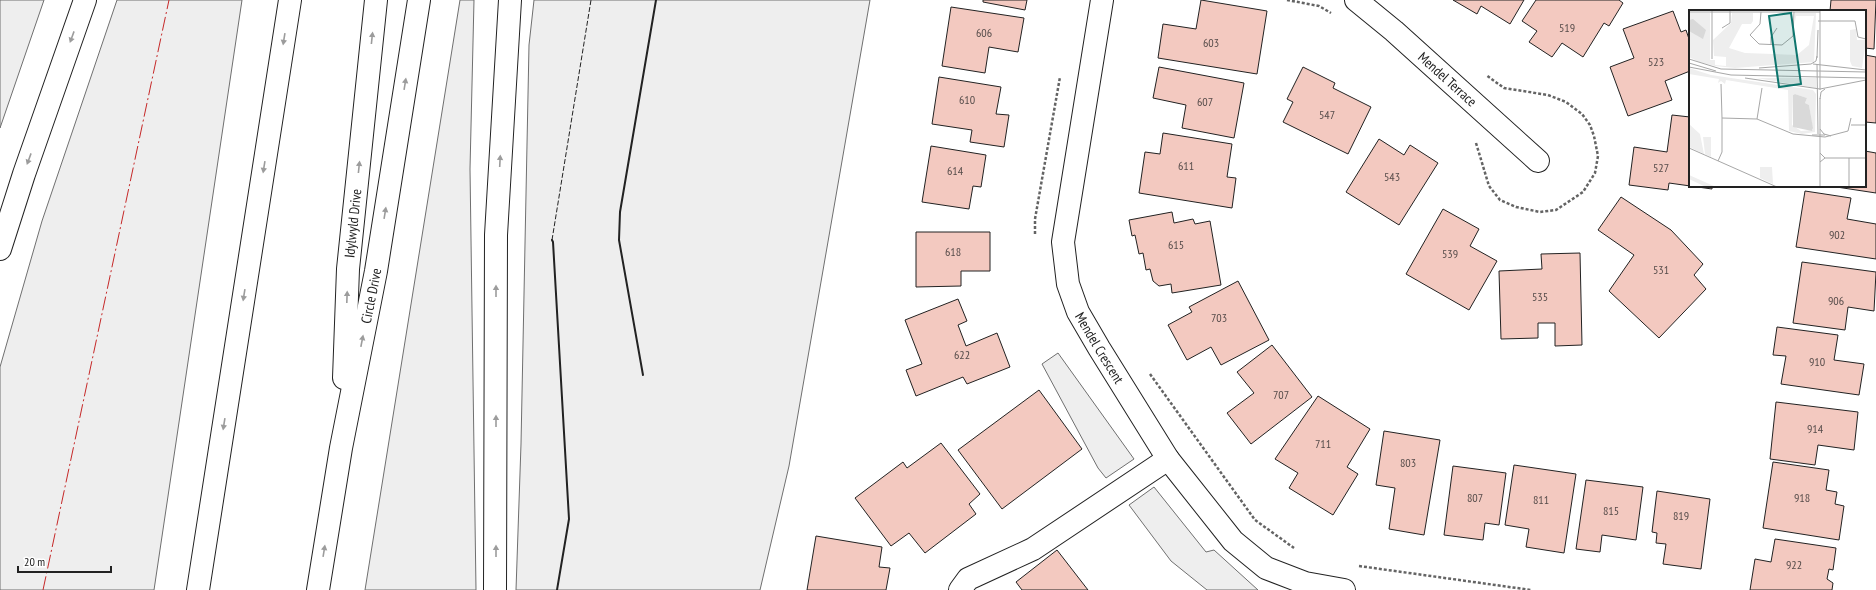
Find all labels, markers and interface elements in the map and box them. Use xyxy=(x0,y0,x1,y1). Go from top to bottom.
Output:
inset map xyxy=(1689,10,1866,187)
house number: 519 xyxy=(1559,20,1575,35)
house number: 606 xyxy=(976,25,992,40)
one-way arrow xyxy=(69,31,75,43)
one-way arrow xyxy=(281,32,287,45)
one-way arrow xyxy=(369,32,375,44)
house number: 603 xyxy=(1203,35,1219,50)
street label: Mendel Terrace xyxy=(1414,48,1481,111)
house number: 523 xyxy=(1648,54,1664,69)
one-way arrow xyxy=(402,78,408,90)
house number: 610 xyxy=(959,92,975,107)
house number: 607 xyxy=(1197,94,1213,109)
house number: 547 xyxy=(1319,107,1335,122)
one-way arrow xyxy=(26,154,32,166)
one-way arrow xyxy=(497,155,504,167)
house number: 611 xyxy=(1178,158,1194,173)
house number: 527 xyxy=(1653,160,1669,175)
one-way arrow xyxy=(261,161,267,173)
one-way arrow xyxy=(355,161,362,173)
house number: 614 xyxy=(947,163,964,178)
house number: 543 xyxy=(1384,169,1400,184)
street label: Idylwyld Drive xyxy=(340,188,365,259)
one-way arrow xyxy=(382,207,388,219)
house number: 902 xyxy=(1829,227,1845,242)
house number: 615 xyxy=(1168,237,1184,252)
house number: 618 xyxy=(945,244,961,259)
house number: 539 xyxy=(1442,246,1458,261)
house number: 531 xyxy=(1653,262,1669,277)
street label: Circle Drive xyxy=(357,266,385,325)
one-way arrow xyxy=(493,284,499,297)
one-way arrow xyxy=(241,289,247,302)
house number: 535 xyxy=(1532,289,1548,304)
one-way arrow xyxy=(344,290,350,303)
house number: 906 xyxy=(1828,293,1844,308)
street label: Mendel Crescent xyxy=(1071,309,1128,387)
house number: 703 xyxy=(1211,310,1227,325)
one-way arrow xyxy=(360,335,366,347)
house number: 622 xyxy=(954,347,970,362)
house number: 910 xyxy=(1809,354,1825,369)
house number: 707 xyxy=(1273,387,1289,402)
one-way arrow xyxy=(493,414,499,427)
one-way arrow xyxy=(221,418,227,430)
house number: 914 xyxy=(1807,421,1824,436)
house number: 711 xyxy=(1315,436,1331,451)
house number: 803 xyxy=(1400,455,1416,470)
house number: 807 xyxy=(1467,490,1483,505)
house number: 918 xyxy=(1794,490,1810,505)
house number: 811 xyxy=(1533,492,1549,507)
house number: 815 xyxy=(1603,503,1619,518)
house number: 819 xyxy=(1673,508,1689,523)
one-way arrow xyxy=(493,544,499,557)
one-way arrow xyxy=(321,545,327,558)
scale bar xyxy=(18,548,111,574)
text: 20 m xyxy=(24,554,45,569)
house number: 922 xyxy=(1786,557,1802,572)

